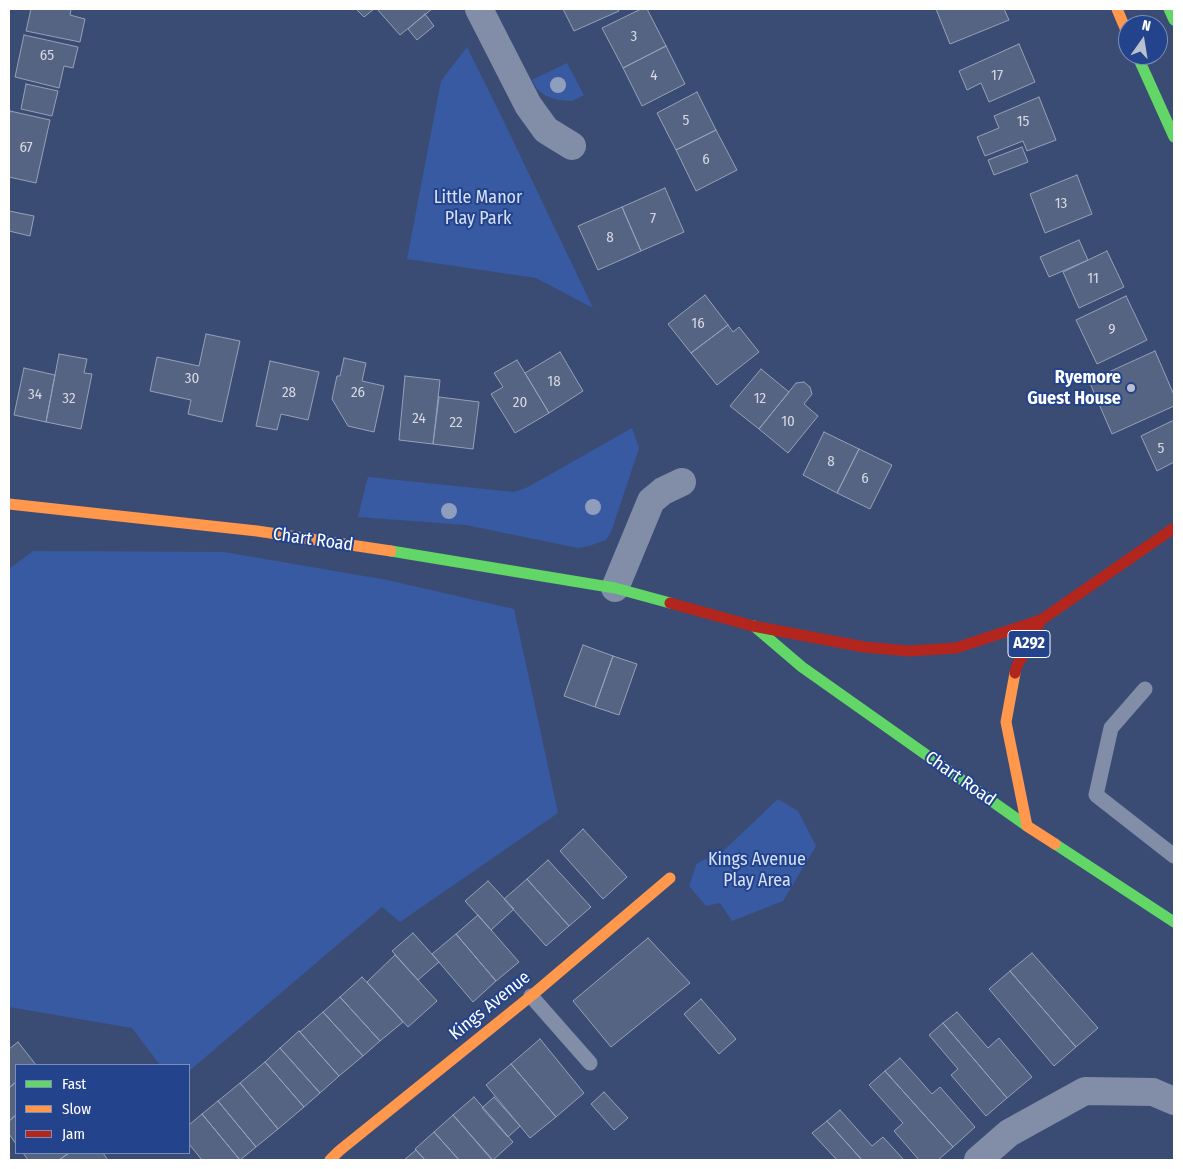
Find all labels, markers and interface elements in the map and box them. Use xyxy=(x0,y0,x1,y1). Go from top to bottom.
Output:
north arrow xyxy=(1118,15,1168,65)
text: N xyxy=(1140,17,1152,35)
house number: 3 xyxy=(631,28,637,46)
house number: 65 xyxy=(40,47,54,65)
house number: 4 xyxy=(650,67,658,85)
house number: 17 xyxy=(991,67,1003,85)
house number: 5 xyxy=(683,112,689,130)
house number: 15 xyxy=(1017,113,1029,131)
house number: 67 xyxy=(19,139,33,157)
house number: 6 xyxy=(702,151,710,169)
park label: Little Manor Play Park xyxy=(434,187,522,230)
house number: 13 xyxy=(1055,195,1067,213)
house number: 7 xyxy=(650,210,656,228)
house number: 8 xyxy=(606,229,614,247)
house number: 11 xyxy=(1087,270,1099,288)
house number: 16 xyxy=(691,315,705,333)
house number: 9 xyxy=(1108,321,1116,339)
place label: Ryemore Guest House xyxy=(1027,367,1121,409)
house number: 30 xyxy=(185,370,199,388)
house number: 18 xyxy=(547,373,561,391)
marker: Ryemore Guest House xyxy=(1125,382,1137,394)
house number: 28 xyxy=(282,384,296,402)
house number: 26 xyxy=(351,384,365,402)
house number: 34 xyxy=(28,386,42,404)
house number: 32 xyxy=(62,390,76,408)
house number: 12 xyxy=(754,390,766,408)
house number: 20 xyxy=(513,394,527,412)
house number: 24 xyxy=(412,410,426,428)
house number: 10 xyxy=(781,413,795,431)
house number: 22 xyxy=(449,414,463,432)
house number: 5 xyxy=(1158,440,1164,458)
house number: 8 xyxy=(827,453,835,471)
house number: 6 xyxy=(861,470,869,488)
street label: Chart Road xyxy=(271,524,355,556)
road number: A292 xyxy=(1008,630,1050,658)
street label: Chart Road xyxy=(921,747,999,811)
park label: Kings Avenue Play Area xyxy=(708,849,806,892)
street label: Kings Avenue xyxy=(445,967,535,1045)
legend xyxy=(15,1064,190,1154)
text: Fast xyxy=(62,1075,86,1093)
text: Slow xyxy=(62,1100,91,1118)
text: Jam xyxy=(62,1125,85,1143)

